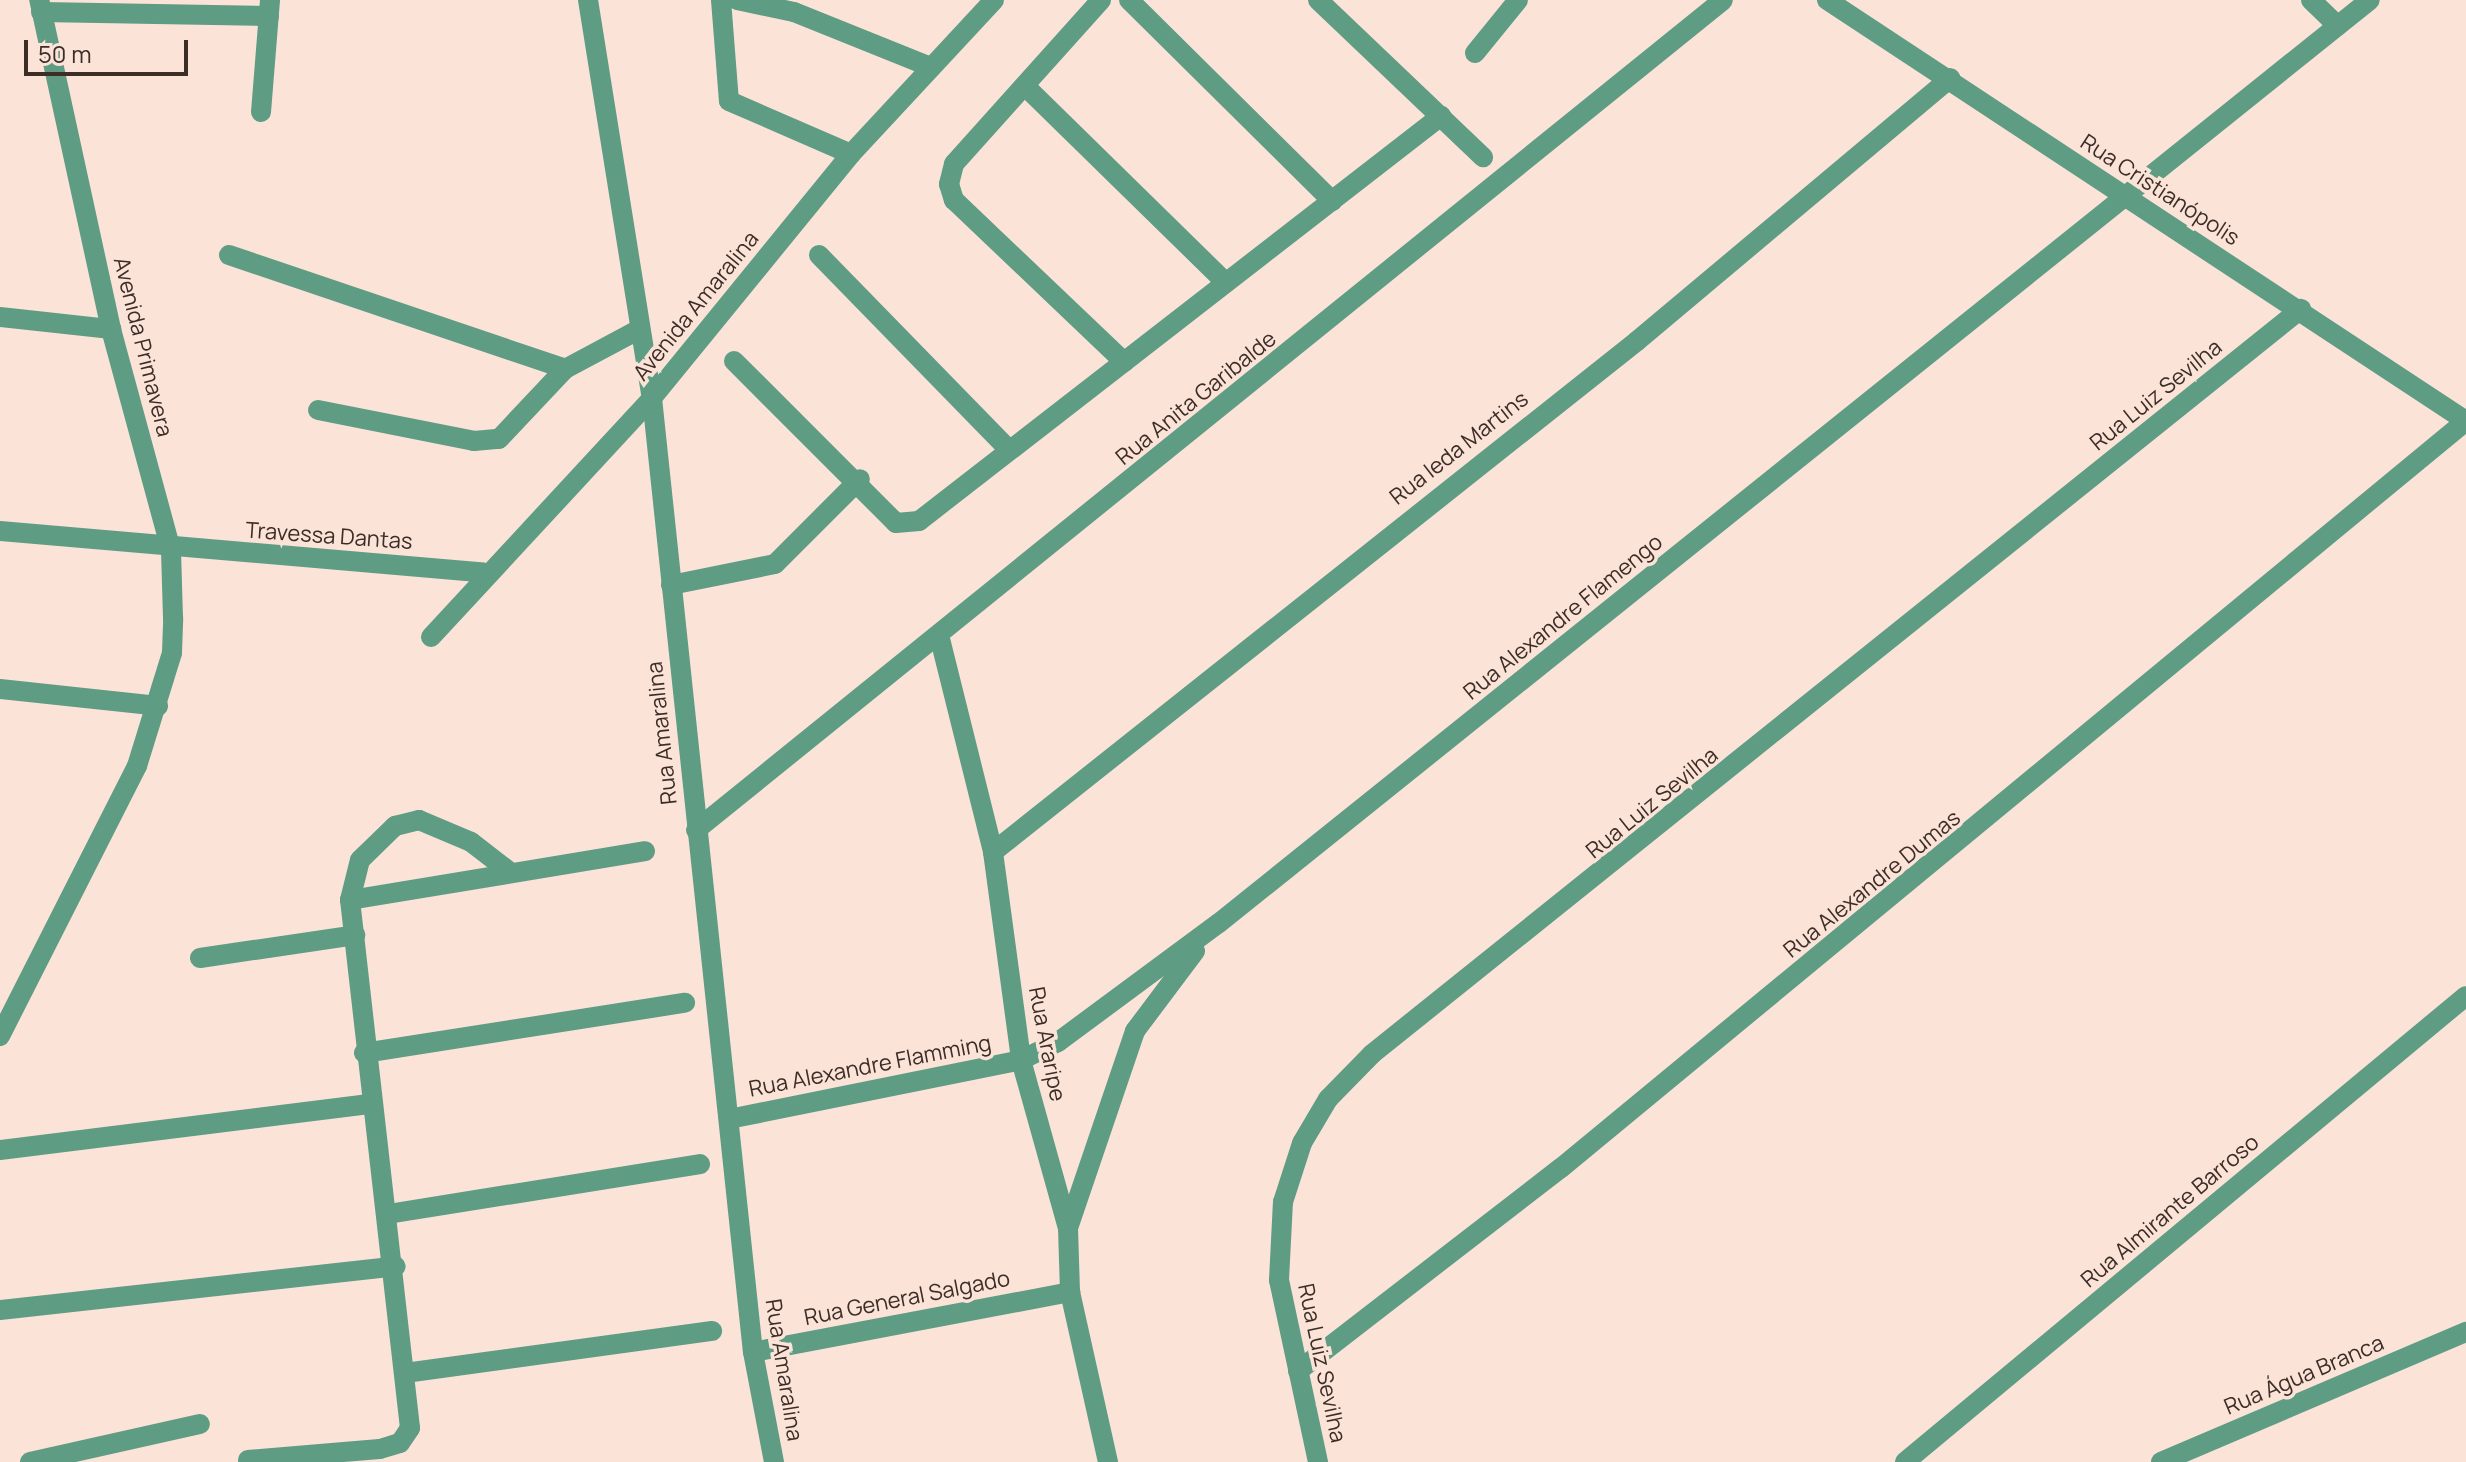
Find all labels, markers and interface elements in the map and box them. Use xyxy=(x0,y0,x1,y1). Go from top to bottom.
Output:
scale bar xyxy=(28,24,192,74)
text: 50 m xyxy=(38,37,92,70)
street label: Rua Cristianópolis xyxy=(2076,129,2244,251)
street label: Avenida Amaralina xyxy=(628,226,764,386)
street label: Avenida Primavera xyxy=(108,254,178,440)
street label: Rua Anita Garibalde xyxy=(1111,325,1281,471)
street label: Rua Luiz Sevilha xyxy=(2085,334,2227,456)
street label: Rua Ieda Martins xyxy=(1385,386,1533,510)
street label: Travessa Dantas xyxy=(245,517,413,555)
street label: Rua Alexandre Flamengo xyxy=(1458,529,1668,705)
street label: Rua Amaralina xyxy=(641,660,683,806)
street label: Rua Luiz Sevilha xyxy=(1581,742,1723,864)
street label: Rua Alexandre Dumas xyxy=(1778,805,1966,963)
street label: Rua Araripe xyxy=(1023,984,1071,1104)
street label: Rua Alexandre Flamming xyxy=(747,1030,993,1102)
street label: Rua Almirante Barroso xyxy=(2076,1129,2264,1293)
street label: Rua General Salgado xyxy=(802,1265,1012,1331)
street label: Rua Luiz Sevilha xyxy=(1292,1281,1352,1445)
street label: Rua Amaralina xyxy=(760,1297,808,1443)
street label: Rua Água Branca xyxy=(2220,1329,2388,1421)

